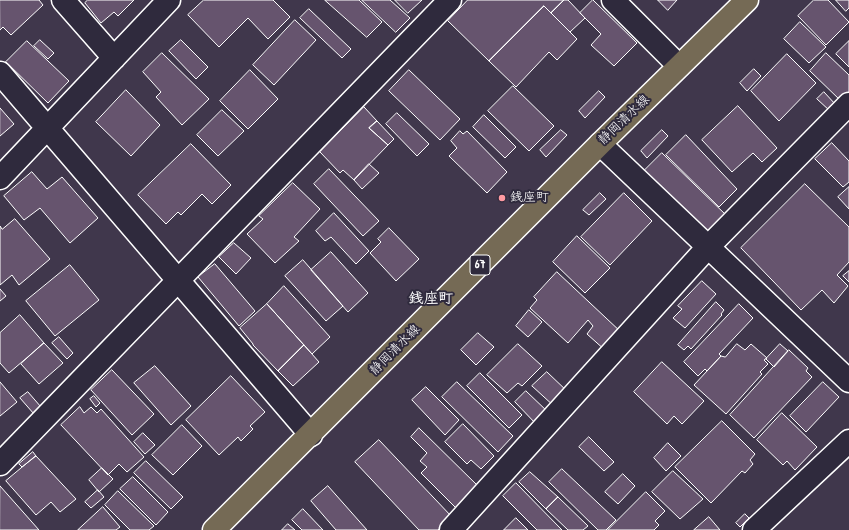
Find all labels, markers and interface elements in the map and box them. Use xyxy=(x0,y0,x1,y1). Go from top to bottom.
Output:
street label: 静岡清水線 xyxy=(595,92,653,148)
place label: 銭座町 xyxy=(510,190,549,206)
marker: 銭座町 xyxy=(497,193,507,203)
road number: 67 xyxy=(470,255,490,275)
district label: 銭座町 xyxy=(409,290,453,308)
street label: 静岡清水線 xyxy=(367,322,423,378)

